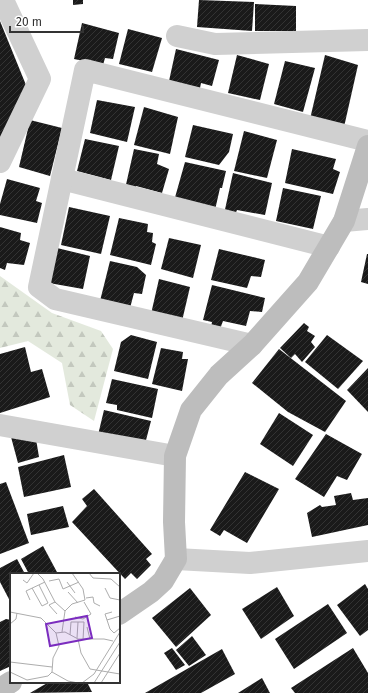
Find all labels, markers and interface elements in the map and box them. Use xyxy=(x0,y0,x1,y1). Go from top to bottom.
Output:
scale bar xyxy=(10,8,83,34)
text: 20 m xyxy=(16,15,42,29)
inset map xyxy=(10,573,120,683)

